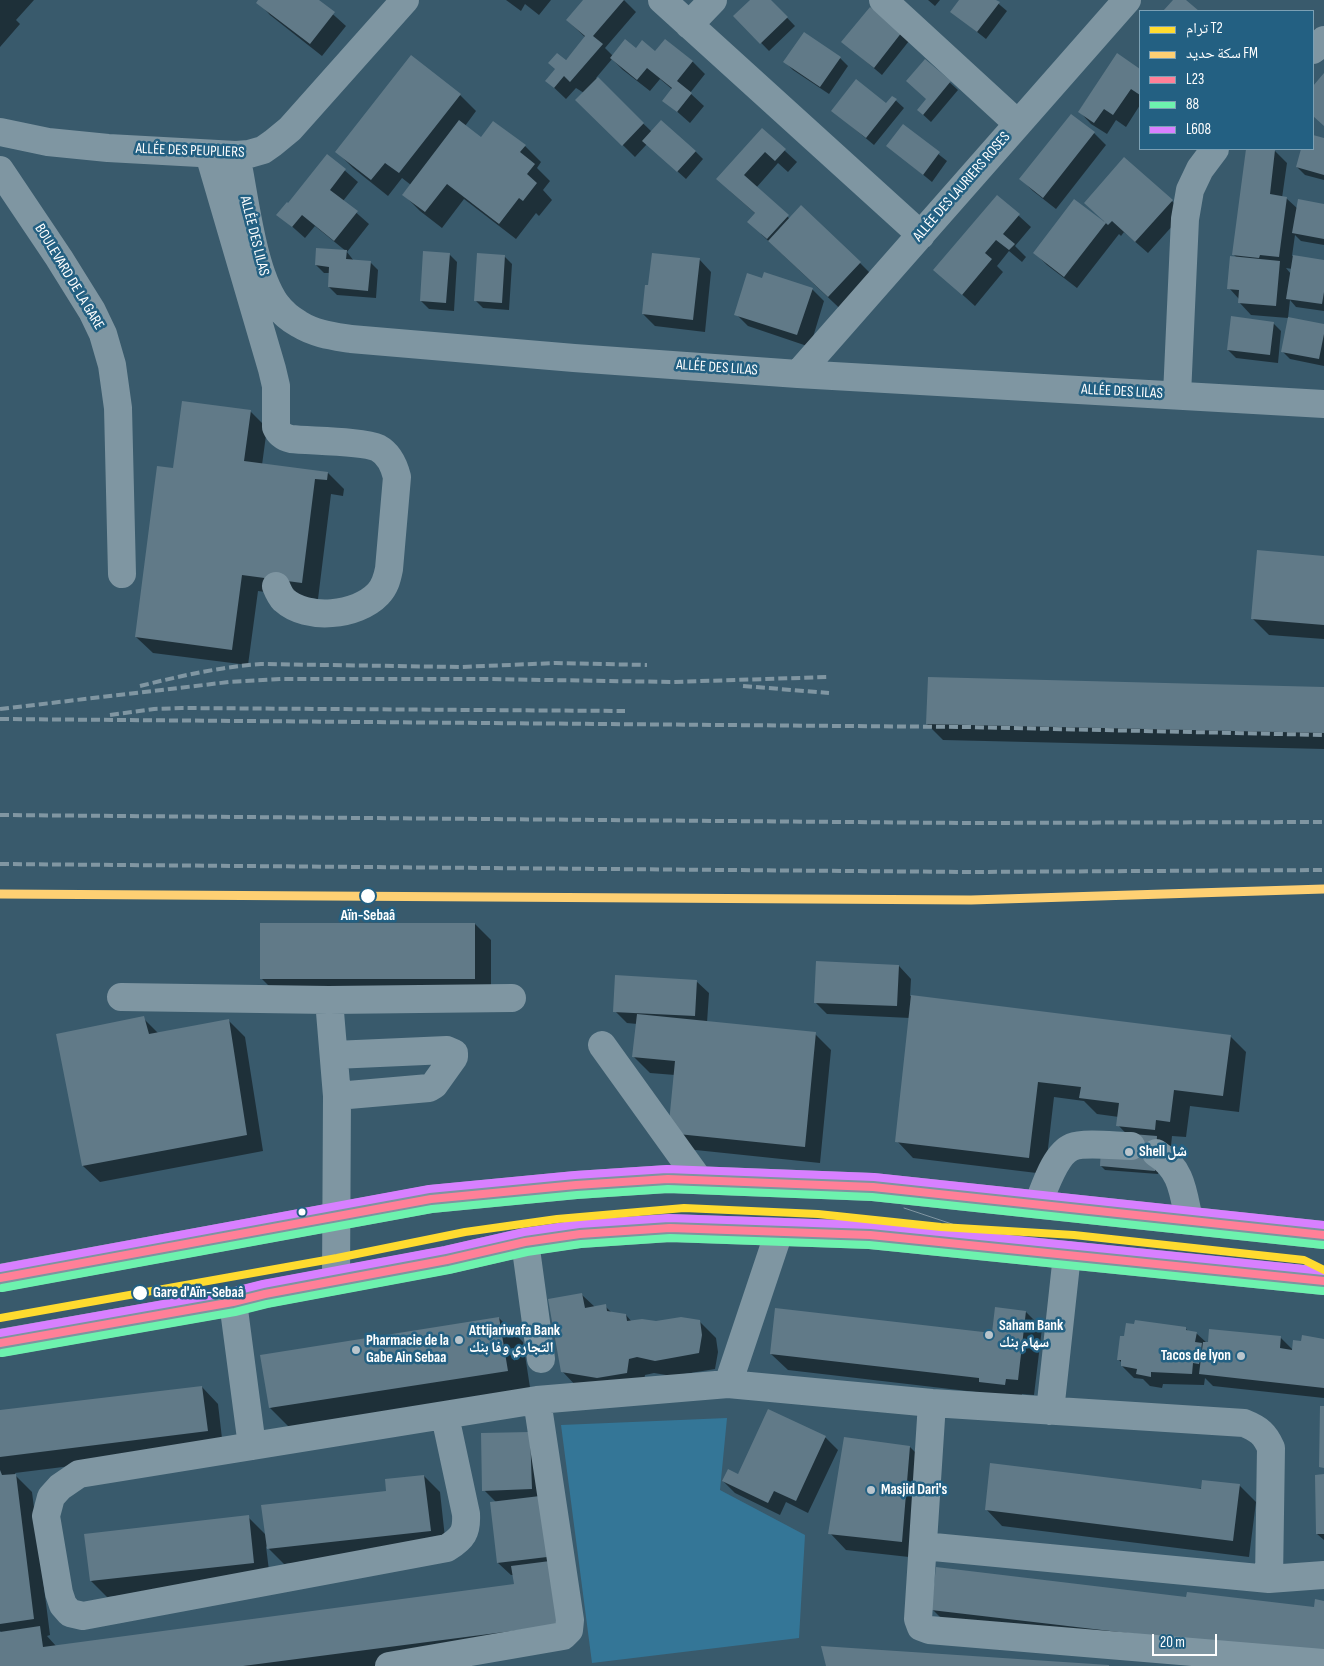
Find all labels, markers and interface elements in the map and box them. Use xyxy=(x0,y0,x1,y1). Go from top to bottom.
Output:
legend xyxy=(1139,10,1314,150)
text: ترام T2 xyxy=(1186,19,1223,38)
text: سكة حديد FM xyxy=(1186,44,1258,63)
text: L23 xyxy=(1186,70,1204,89)
text: 88 xyxy=(1186,95,1199,114)
text: L608 xyxy=(1186,120,1211,139)
street label: ALLÉE DES LAURIERS ROSES xyxy=(910,129,1014,245)
street label: ALLÉE DES PEUPLIERS xyxy=(135,140,245,162)
street label: ALLÉE DES LILAS xyxy=(235,194,273,278)
street label: BOULEVARD DE LA GARE xyxy=(30,221,108,333)
street label: ALLÉE DES LILAS xyxy=(676,356,758,380)
street label: ALLÉE DES LILAS xyxy=(1081,381,1163,403)
marker: Aïn-Sebaâ xyxy=(359,887,377,905)
place label: Aïn-Sebaâ xyxy=(341,907,395,925)
place label: Shell شل xyxy=(1139,1143,1187,1161)
marker: Shell شل xyxy=(1123,1146,1135,1158)
unlabelled marker xyxy=(297,1207,307,1217)
marker: Gare d'Aïn-Sebaâ xyxy=(131,1284,149,1302)
place label: Gare d'Aïn-Sebaâ xyxy=(153,1284,244,1302)
place label: Saham Bank سهام بنك xyxy=(999,1317,1063,1352)
place label: Attijariwafa Bank التجاري وفا بنك xyxy=(469,1322,560,1357)
marker: Saham Bank سهام بنك xyxy=(983,1329,995,1341)
place label: Pharmacie de la Gabe Ain Sebaa xyxy=(366,1332,449,1367)
marker: Attijariwafa Bank التجاري وفا بنك xyxy=(453,1334,465,1346)
marker: Pharmacie de la Gabe Ain Sebaa xyxy=(350,1344,362,1356)
place label: Tacos de lyon xyxy=(1161,1347,1231,1365)
marker: Tacos de lyon xyxy=(1235,1350,1247,1362)
place label: Masjid Dari's xyxy=(881,1481,947,1499)
marker: Masjid Dari's xyxy=(865,1484,877,1496)
scale bar xyxy=(1154,1624,1219,1656)
text: 20 m xyxy=(1160,1633,1185,1652)

